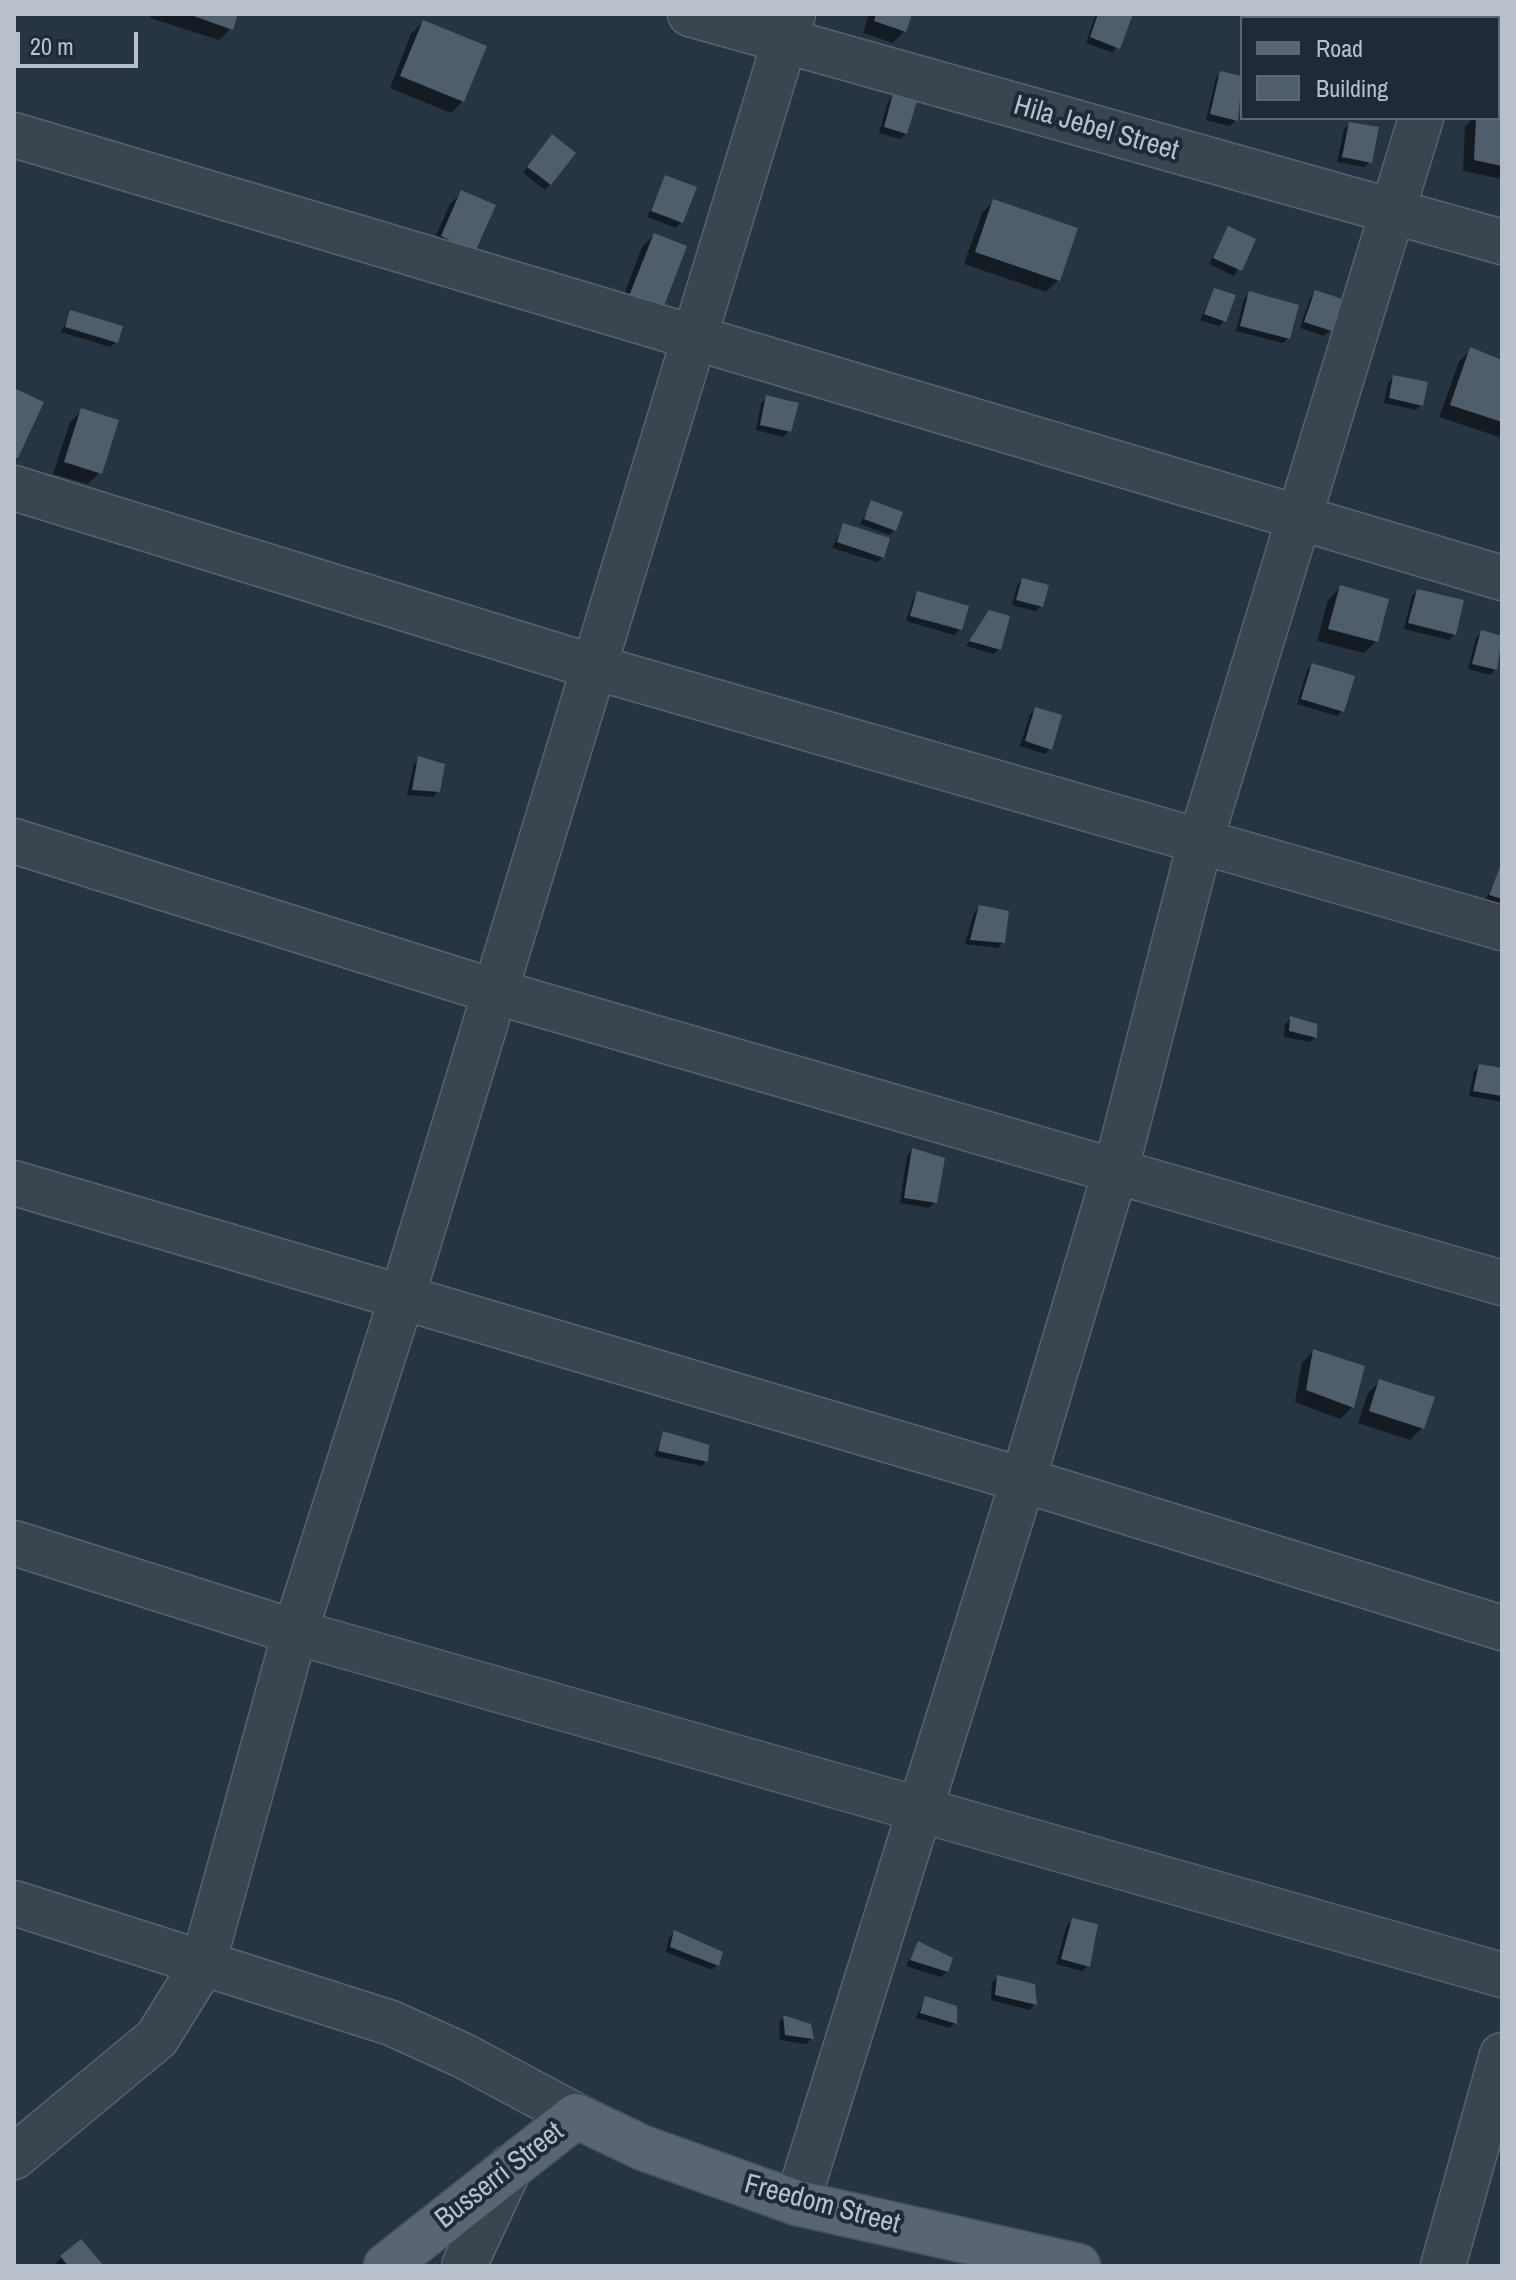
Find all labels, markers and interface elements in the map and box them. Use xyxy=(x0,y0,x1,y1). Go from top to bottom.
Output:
scale bar xyxy=(20,16,142,66)
legend xyxy=(1240,16,1500,120)
text: 20 m xyxy=(30,30,74,62)
text: Road xyxy=(1316,32,1363,64)
text: Building xyxy=(1316,72,1388,104)
street label: Hila Jebel Street xyxy=(1010,89,1182,169)
street label: Busserri Street xyxy=(429,2116,571,2236)
street label: Freedom Street xyxy=(741,2168,903,2242)

